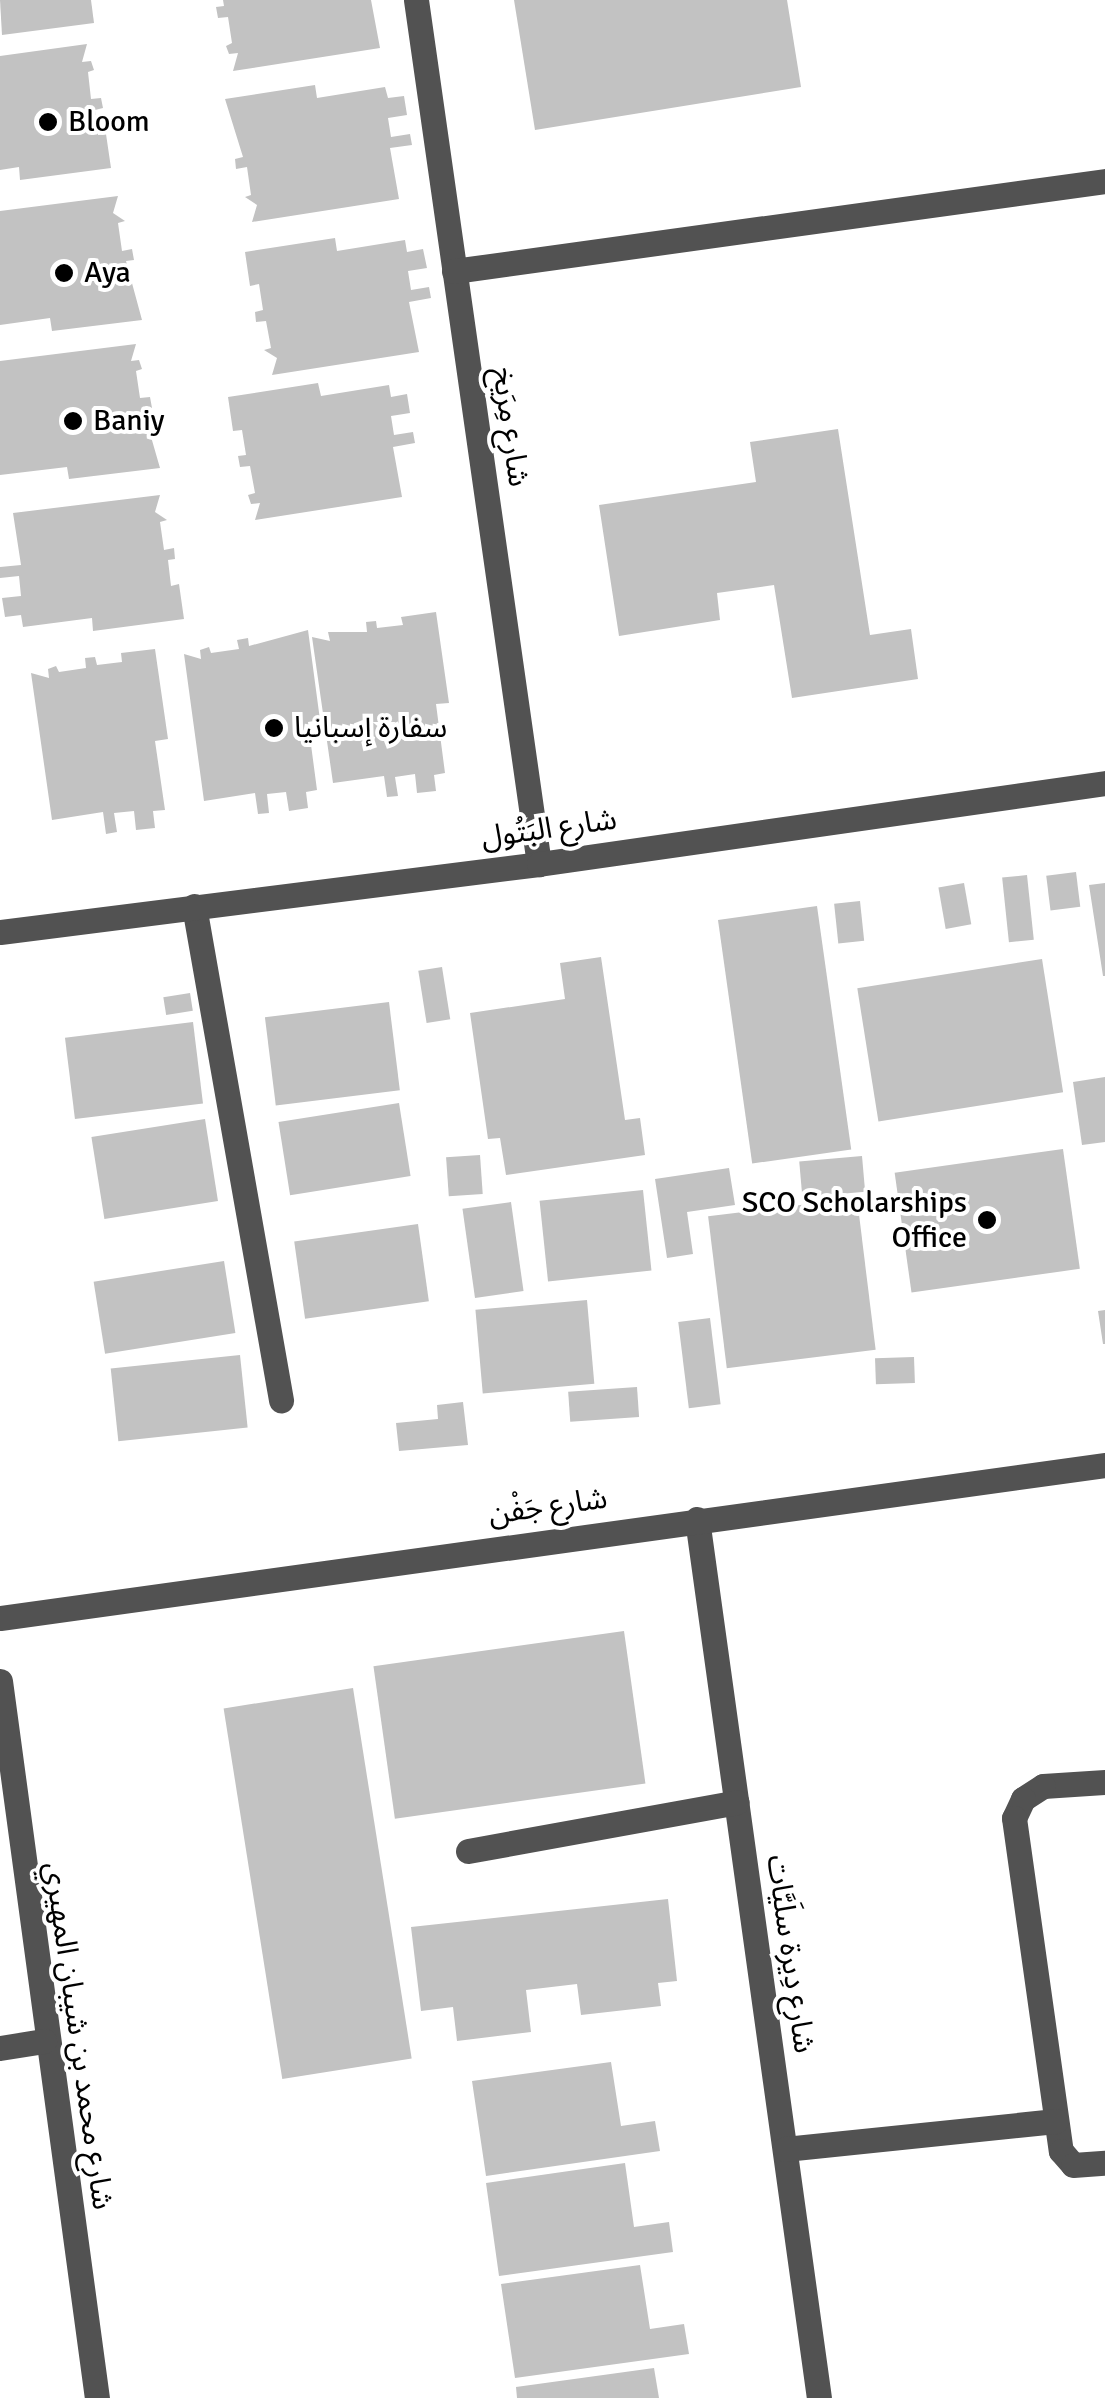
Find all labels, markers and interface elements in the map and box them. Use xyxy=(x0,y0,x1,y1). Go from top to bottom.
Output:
place label: Bloom xyxy=(68,104,150,140)
marker: Bloom xyxy=(37,111,59,133)
place label: Aya xyxy=(84,255,131,291)
marker: Aya xyxy=(53,262,75,284)
street label: شارع مِرَيخ xyxy=(484,365,536,489)
place label: Baniy xyxy=(93,403,165,439)
marker: Baniy xyxy=(62,410,84,432)
place label: سفارة إسبانيا xyxy=(294,710,447,746)
marker: سفارة إسبانيا xyxy=(263,717,285,739)
street label: شارع البَتُول xyxy=(479,802,619,856)
place label: SCO Scholarships Office xyxy=(742,1185,967,1256)
marker: SCO Scholarships Office xyxy=(976,1209,998,1231)
street label: شارع جَفْن xyxy=(486,1481,610,1533)
street label: شارع دِيرة سلَيَّات xyxy=(758,1852,822,2056)
street label: شارع محمد بن شيبان المهيري xyxy=(36,1860,120,2212)

